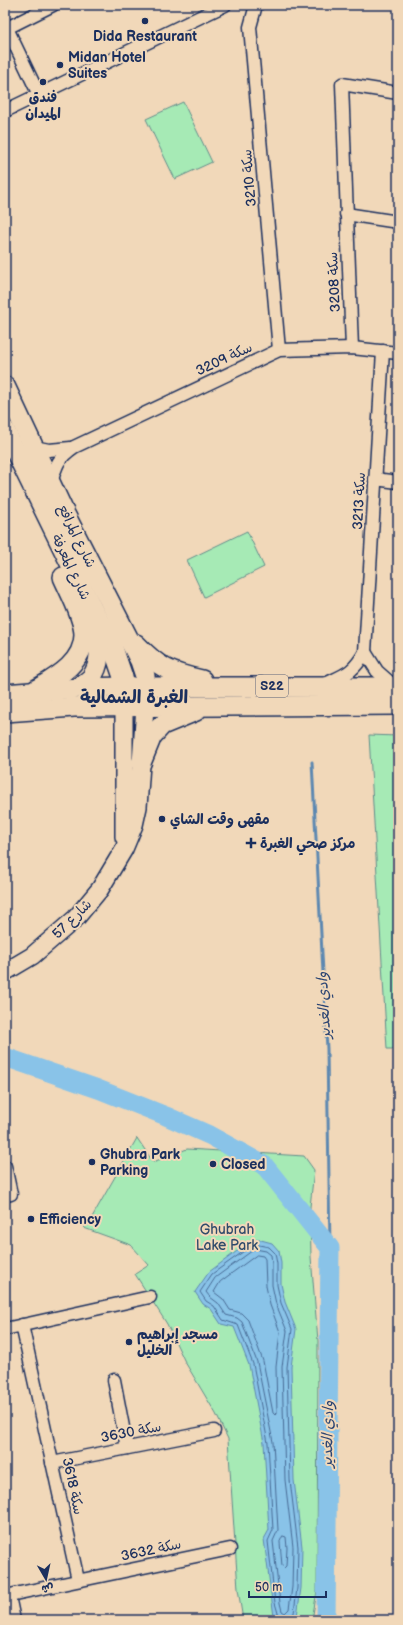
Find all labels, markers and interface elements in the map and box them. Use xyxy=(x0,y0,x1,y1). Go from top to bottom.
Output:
marker: Dida Restaurant xyxy=(140,16,150,26)
place label: Dida Restaurant xyxy=(93,28,197,45)
place label: Midan Hotel Suites xyxy=(68,49,146,82)
marker: Midan Hotel Suites xyxy=(55,60,65,70)
marker: فندق الميدان xyxy=(38,77,48,87)
place label: فندق الميدان xyxy=(25,89,61,122)
street label: سكة 3210 xyxy=(238,149,260,207)
street label: سكة 3208 xyxy=(324,251,344,313)
street label: سكة 3209 xyxy=(193,339,255,379)
street label: سكة 3213 xyxy=(349,472,369,530)
street label: شارع المرافع xyxy=(52,501,100,571)
street label: شارع المعرفة xyxy=(47,531,94,603)
road number: S22 xyxy=(256,675,288,697)
district label: الغبرة الشمالية xyxy=(80,687,188,708)
place label: مقهى وقت الشاي xyxy=(170,811,270,830)
marker: مقهى وقت الشاي xyxy=(157,814,167,824)
place label: مركز صحي الغبرة xyxy=(260,835,355,856)
marker: مركز صحي الغبرة xyxy=(245,837,257,849)
street label: شارع 57 xyxy=(49,896,96,943)
water label: وادي الغدير xyxy=(313,971,336,1041)
place label: Ghubra Park Parking xyxy=(100,1146,181,1179)
place label: Closed xyxy=(221,1156,266,1173)
marker: Ghubra Park Parking xyxy=(87,1157,97,1167)
marker: Closed xyxy=(208,1159,218,1169)
place label: Efficiency xyxy=(39,1211,102,1228)
marker: Efficiency xyxy=(26,1214,36,1224)
park label: Ghubrah Lake Park xyxy=(196,1221,258,1254)
place label: مسجد إبراهيم الخليل xyxy=(137,1326,218,1359)
marker: مسجد إبراهيم الخليل xyxy=(124,1337,134,1347)
water label: وادي الغدير xyxy=(318,1400,339,1469)
street label: سكة 3630 xyxy=(99,1418,163,1446)
street label: سكة 3618 xyxy=(59,1456,87,1516)
street label: سكة 3632 xyxy=(119,1535,183,1565)
north arrow xyxy=(26,1559,66,1599)
scale bar xyxy=(249,1573,326,1599)
text: 50 m xyxy=(255,1580,282,1595)
text: ش xyxy=(40,1581,54,1596)

